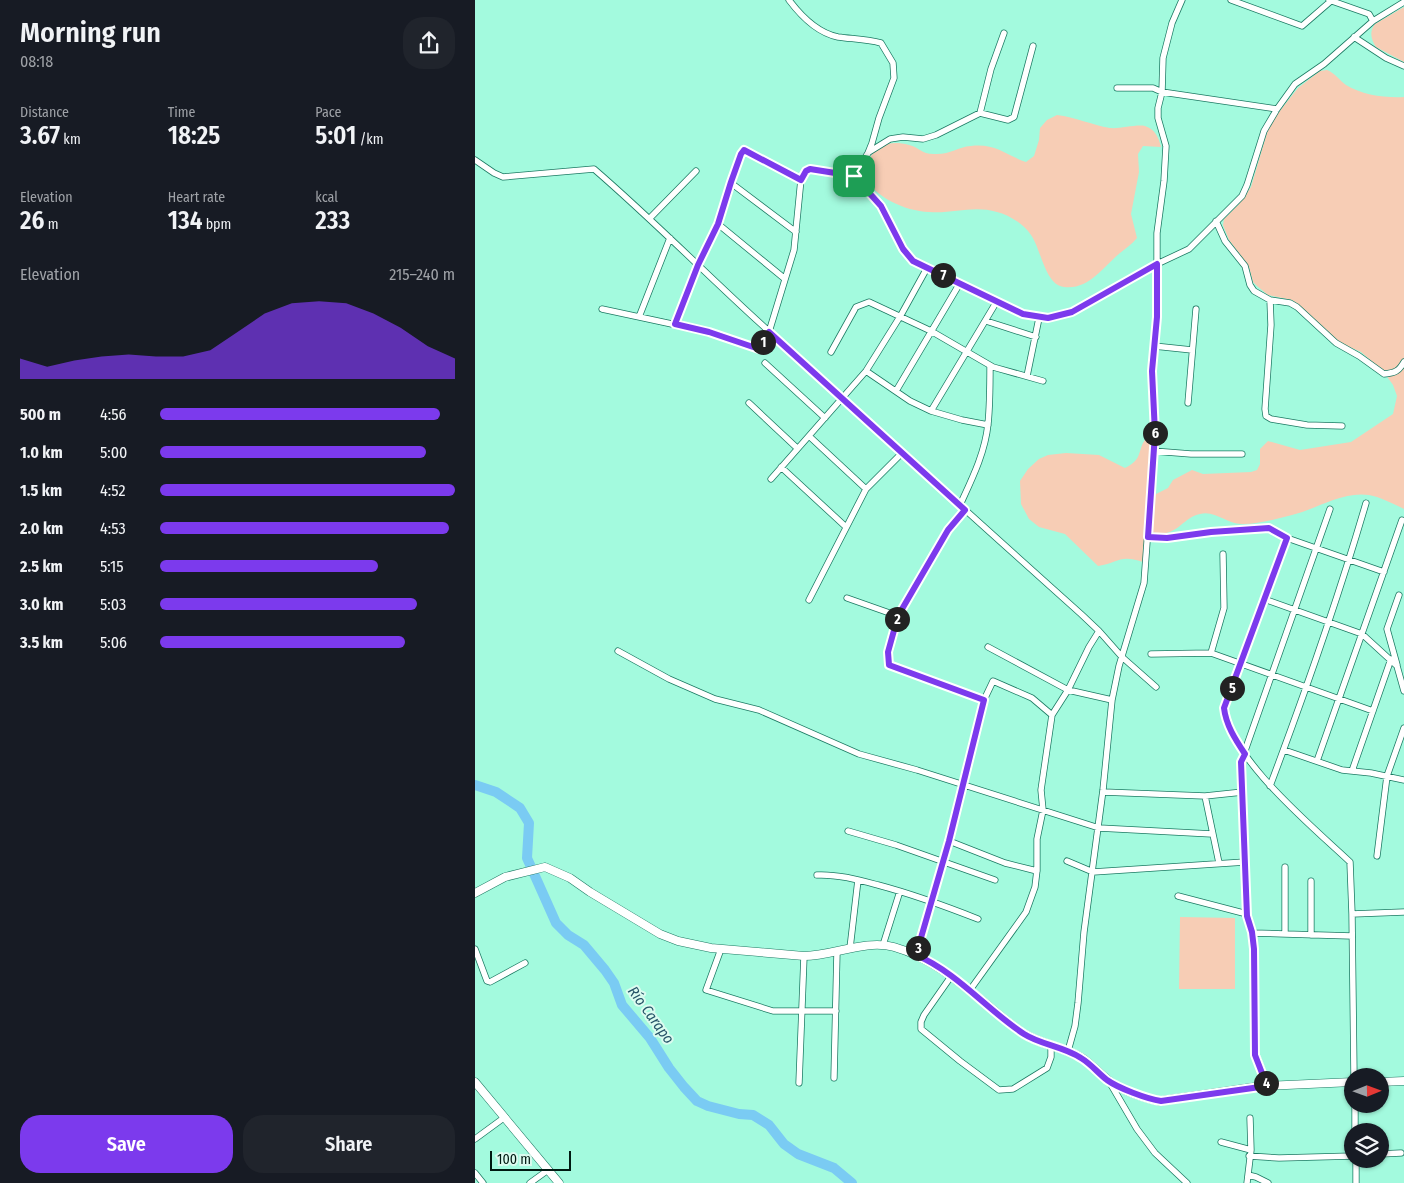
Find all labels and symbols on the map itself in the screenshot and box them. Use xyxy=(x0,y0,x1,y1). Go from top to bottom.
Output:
pin xyxy=(833,155,875,197)
pin: 7 xyxy=(931,262,955,288)
pin: 1 xyxy=(751,330,775,354)
pin: 6 xyxy=(1143,420,1167,446)
pin: 2 xyxy=(885,606,909,632)
pin: 5 xyxy=(1219,676,1245,700)
pin: 3 xyxy=(905,936,931,960)
water label: Río Carapo xyxy=(624,983,678,1047)
north arrow xyxy=(1344,1068,1389,1112)
pin: 4 xyxy=(1253,1070,1279,1096)
scale bar xyxy=(490,1148,571,1171)

